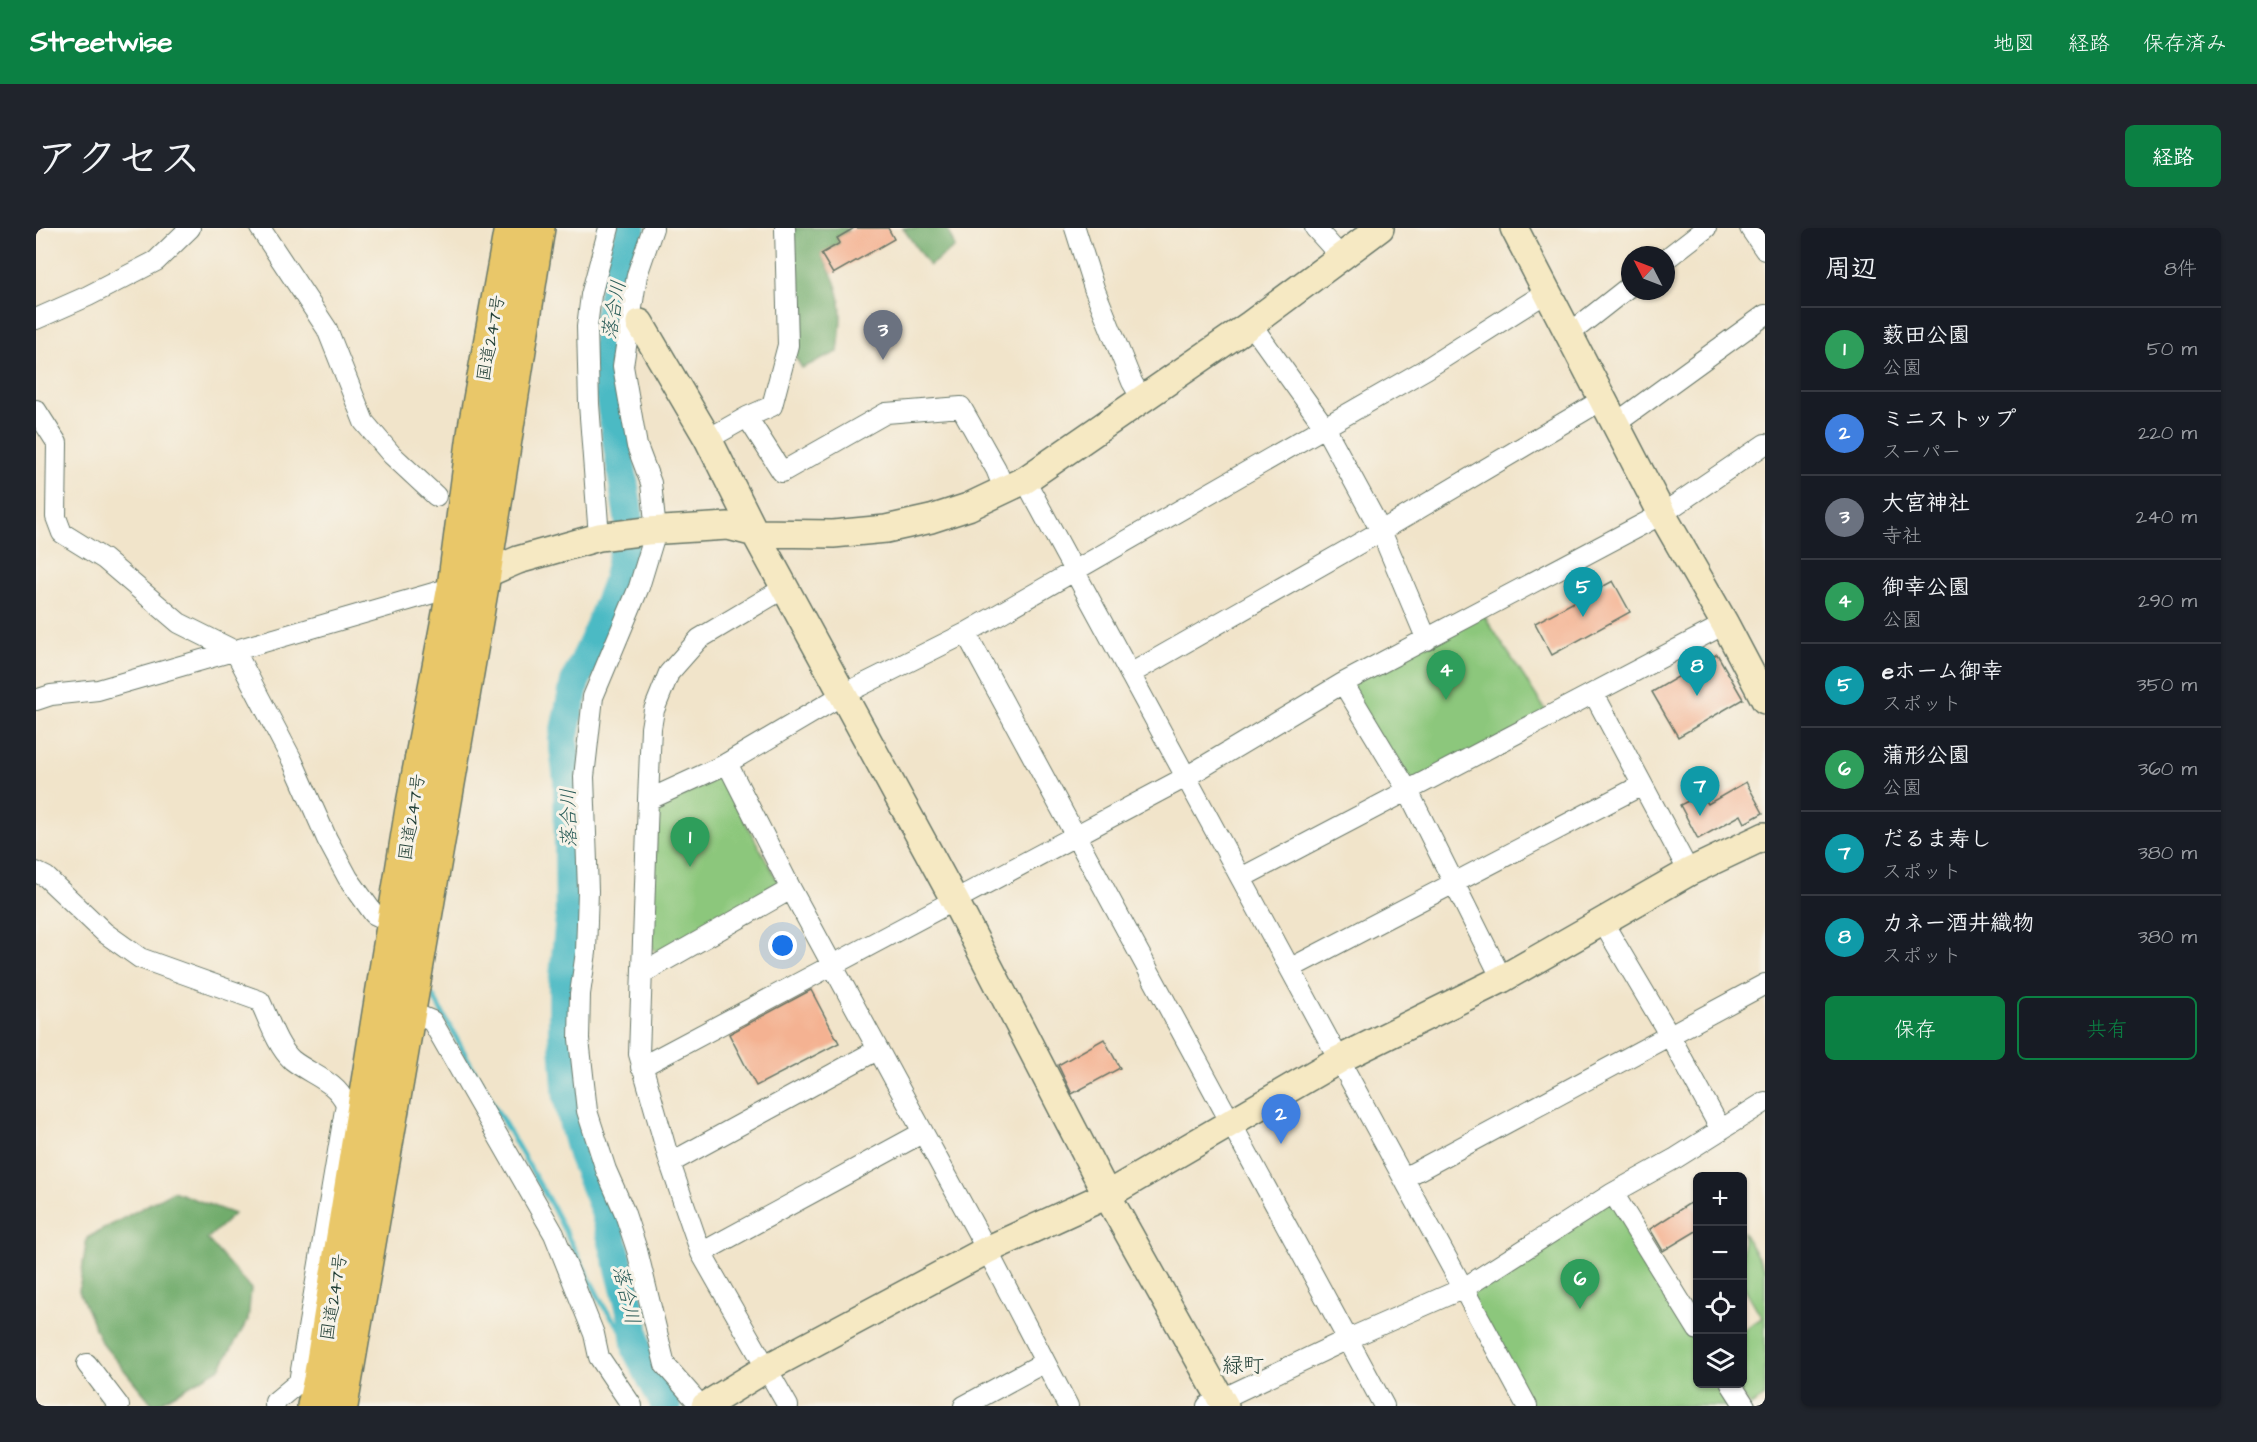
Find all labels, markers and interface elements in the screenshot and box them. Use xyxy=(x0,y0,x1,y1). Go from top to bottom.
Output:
text: Streetwise xyxy=(30,23,172,62)
text: 地図 xyxy=(1993,29,2035,58)
text: 経路 xyxy=(2068,29,2110,58)
text: 保存済み xyxy=(2143,29,2227,58)
button: 経路 xyxy=(2125,125,2221,187)
text: アクセス xyxy=(36,131,201,189)
north arrow xyxy=(1621,246,1675,300)
text: 周辺 xyxy=(1825,251,1877,287)
text: 8件 xyxy=(2164,255,2197,283)
water label: 落合川 xyxy=(595,278,633,342)
street label: 国道247号 xyxy=(471,293,511,383)
pin: 3 xyxy=(864,310,902,360)
text: 薮田公園 xyxy=(1882,320,1970,351)
text: 1 xyxy=(1843,335,1846,363)
text: 50 m xyxy=(2147,335,2197,363)
text: 公園 xyxy=(1882,354,1922,382)
text: ミニストップ xyxy=(1882,404,2016,435)
text: 2 xyxy=(1839,419,1850,447)
text: 220 m xyxy=(2138,419,2197,447)
text: スーパー xyxy=(1882,438,1961,466)
text: 大宮神社 xyxy=(1882,488,1970,519)
text: 3 xyxy=(1839,503,1850,531)
text: 240 m xyxy=(2136,503,2197,531)
text: 寺社 xyxy=(1882,522,1922,550)
pin: 5 xyxy=(1564,568,1602,617)
text: 御幸公園 xyxy=(1882,572,1970,603)
text: 4 xyxy=(1838,587,1851,615)
text: 290 m xyxy=(2138,587,2197,615)
text: 公園 xyxy=(1882,606,1922,634)
pin: 8 xyxy=(1678,646,1716,696)
pin: 4 xyxy=(1426,650,1466,700)
text: eホーム御幸 xyxy=(1882,656,2003,687)
text: 5 xyxy=(1837,671,1852,699)
text: 350 m xyxy=(2136,671,2197,699)
text: スポット xyxy=(1882,690,1962,718)
text: 蒲形公園 xyxy=(1882,740,1970,771)
text: 6 xyxy=(1838,755,1851,783)
text: 360 m xyxy=(2138,755,2197,783)
pin: 7 xyxy=(1680,766,1720,816)
street label: 国道247号 xyxy=(393,772,431,862)
text: 公園 xyxy=(1882,774,1922,802)
water label: 落合川 xyxy=(554,788,584,848)
pin: 1 xyxy=(670,818,710,867)
text: だるま寿し xyxy=(1882,824,1992,855)
text: 7 xyxy=(1838,839,1851,867)
text: 380 m xyxy=(2138,839,2197,867)
text: スポット xyxy=(1882,858,1962,886)
text: カネー酒井織物 xyxy=(1882,908,2034,939)
text: 8 xyxy=(1838,923,1851,951)
text: 380 m xyxy=(2138,923,2197,951)
your location xyxy=(768,931,797,960)
text: スポット xyxy=(1882,942,1962,970)
button: 保存 xyxy=(1825,996,2005,1060)
button: 共有 xyxy=(2017,996,2197,1060)
pin: 2 xyxy=(1262,1094,1300,1144)
map controls xyxy=(1693,1172,1747,1388)
button: + xyxy=(1693,1172,1747,1226)
button: − xyxy=(1693,1226,1747,1280)
street label: 国道247号 xyxy=(315,1252,353,1342)
pin: 6 xyxy=(1560,1260,1600,1309)
water label: 落合川 xyxy=(606,1263,646,1327)
button: locate xyxy=(1693,1280,1747,1334)
button: layers xyxy=(1693,1334,1747,1388)
district label: 緑町 xyxy=(1222,1351,1264,1380)

